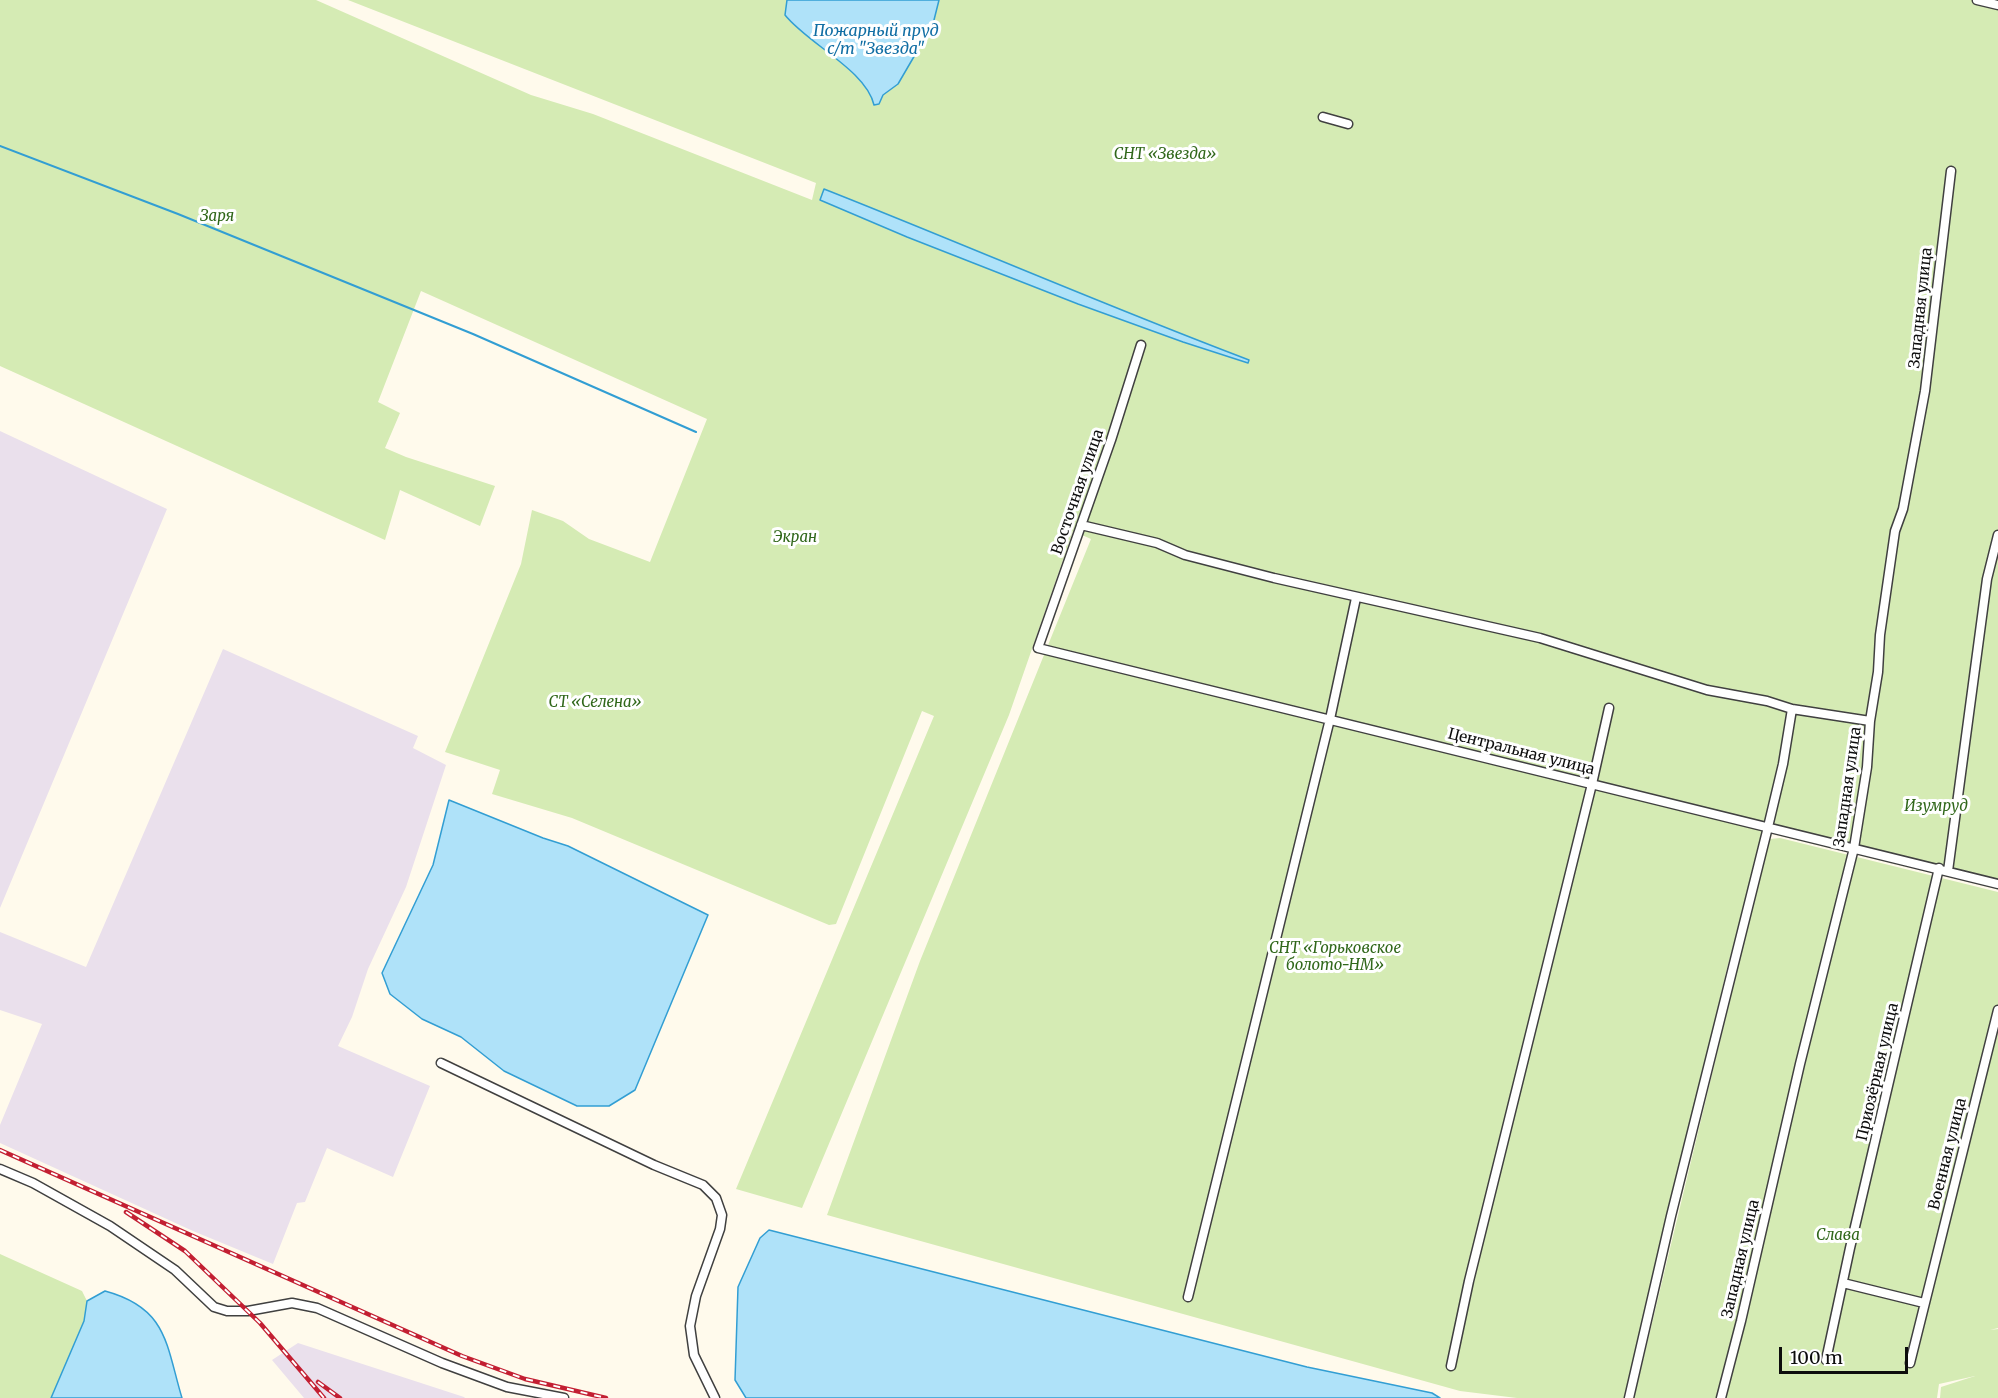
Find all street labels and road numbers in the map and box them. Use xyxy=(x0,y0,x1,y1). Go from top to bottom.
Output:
street label: Западная улица xyxy=(1906,247,1936,369)
street label: Восточная улица xyxy=(1048,427,1108,557)
street label: Центральная улица xyxy=(1446,725,1596,779)
street label: Западная улица xyxy=(1831,726,1865,848)
street label: Приозёрная улица xyxy=(1853,1001,1903,1143)
street label: Военная улица xyxy=(1925,1096,1971,1212)
street label: Западная улица xyxy=(1719,1198,1763,1320)

